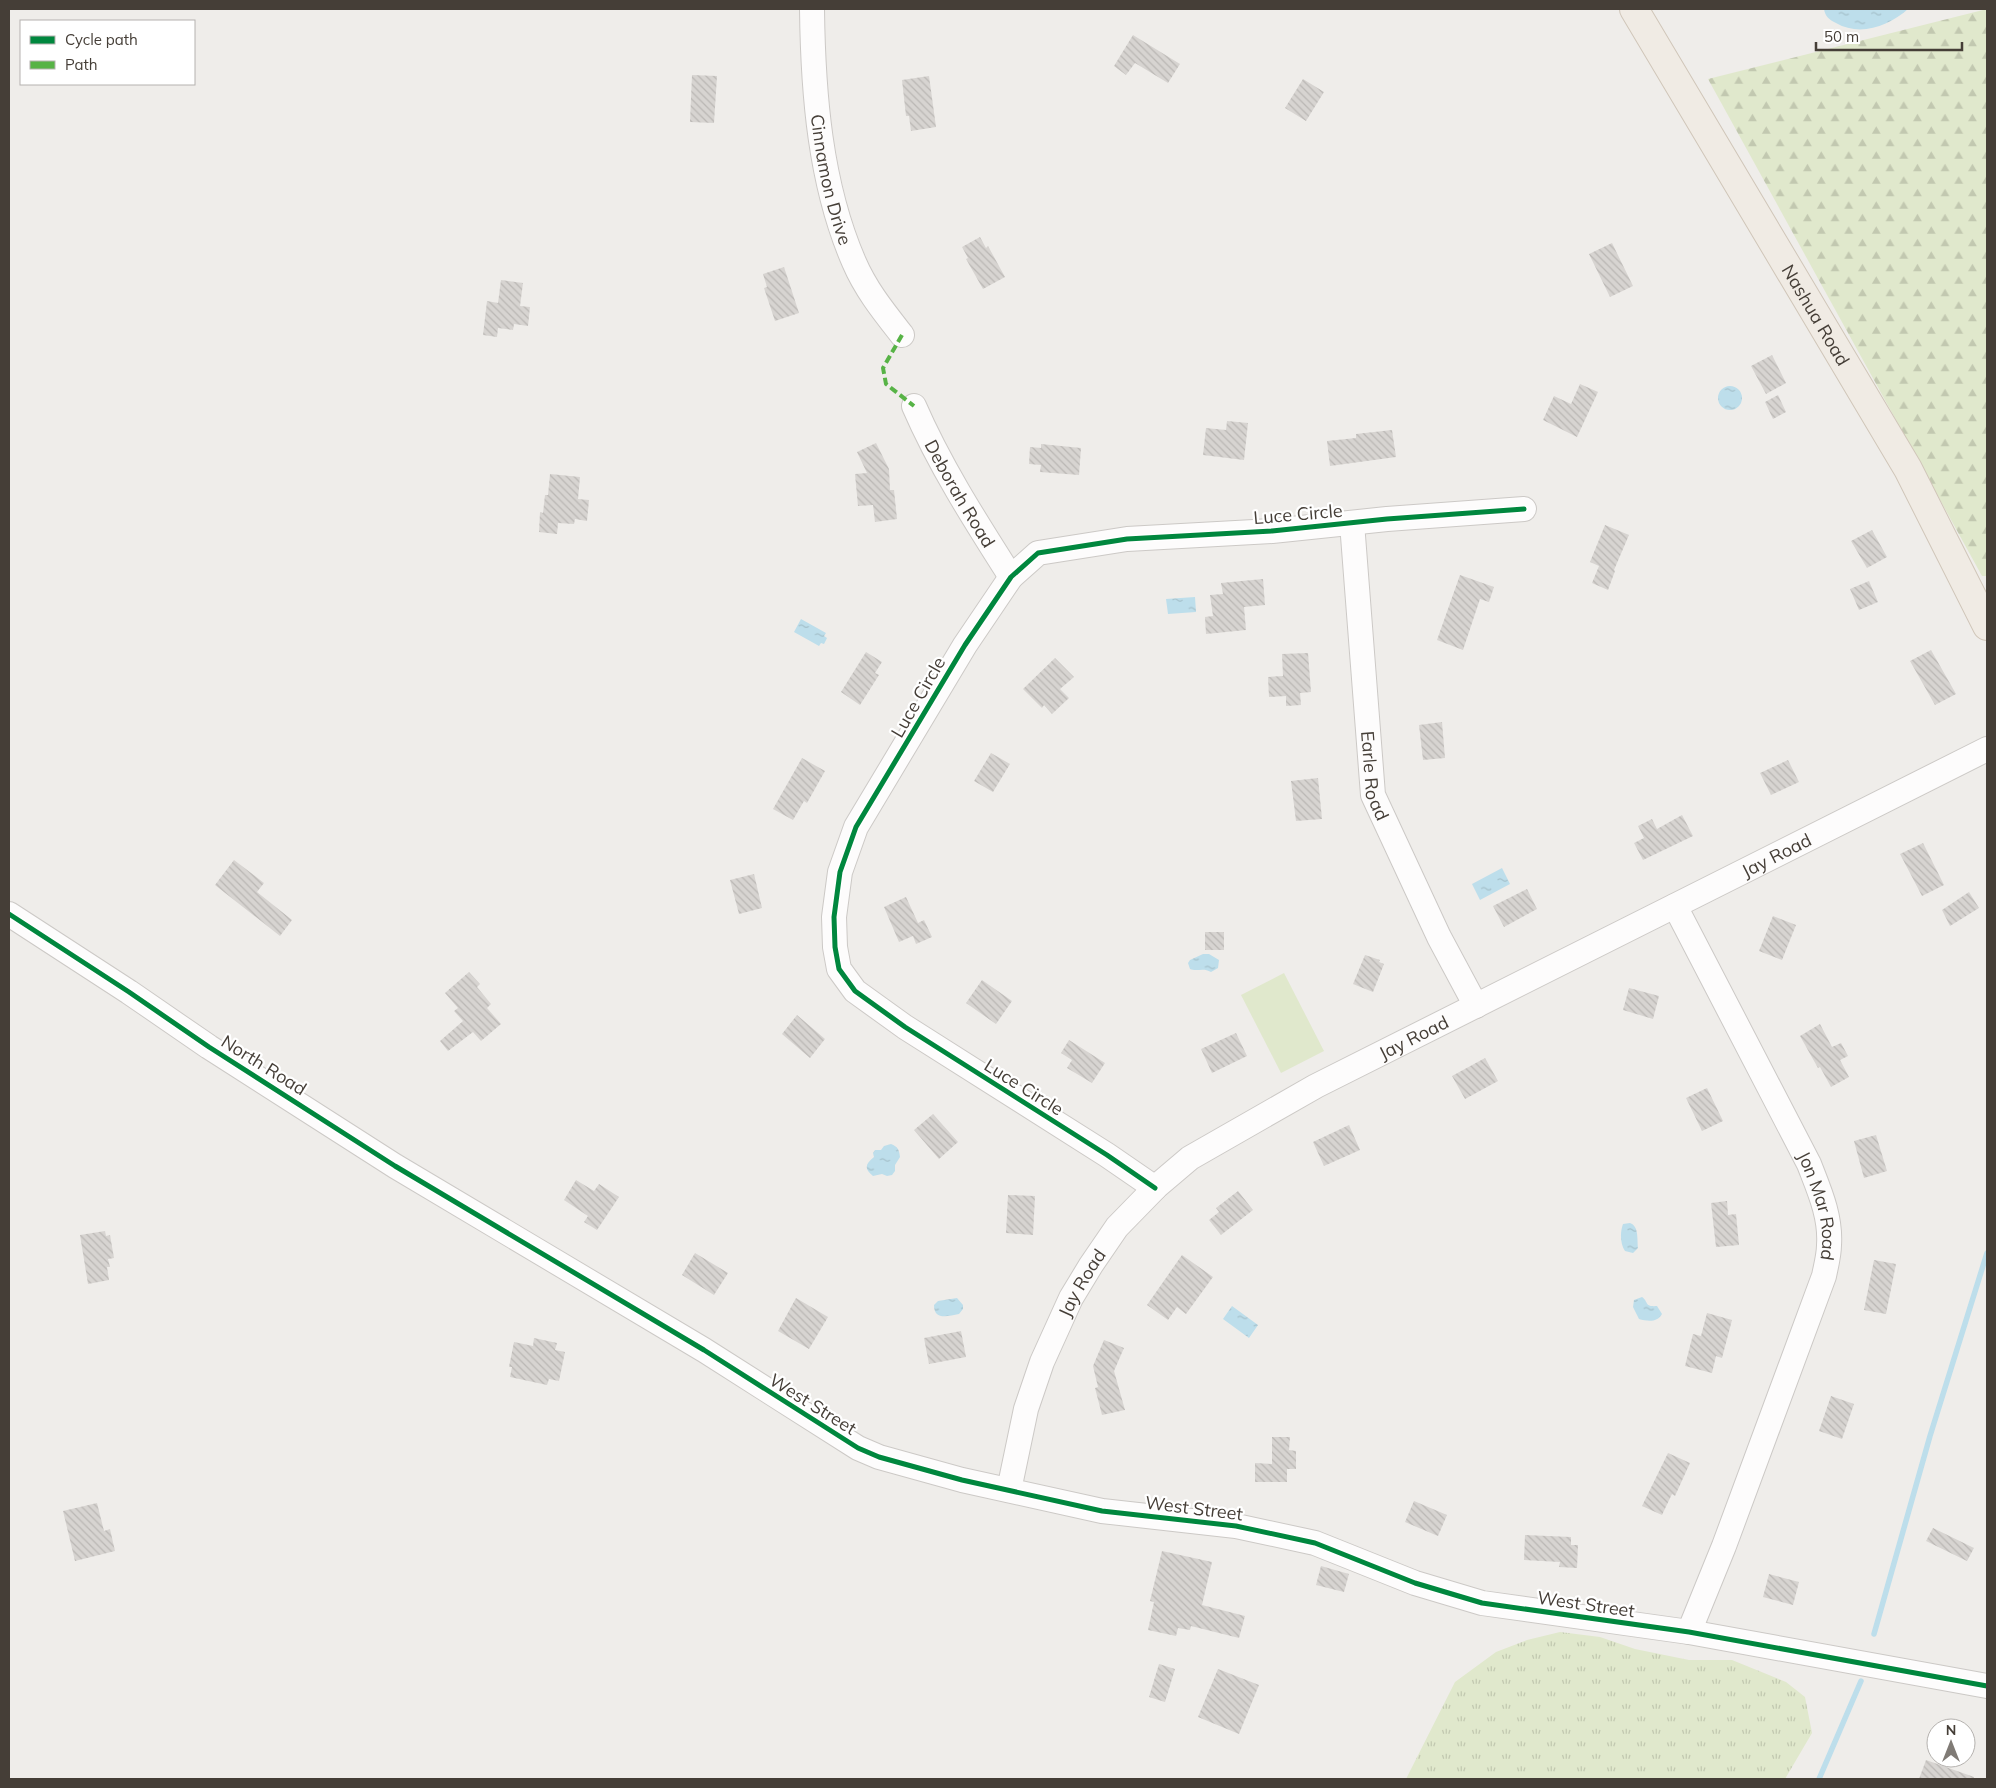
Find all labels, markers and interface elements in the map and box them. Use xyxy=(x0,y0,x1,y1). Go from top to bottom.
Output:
legend xyxy=(20,20,195,85)
scale bar xyxy=(1816,20,1962,52)
text: 50 m xyxy=(1824,27,1859,46)
text: Cycle path xyxy=(65,30,138,49)
text: Path xyxy=(65,55,97,74)
street label: Cinnamon Drive xyxy=(806,113,857,248)
street label: Nashua Road xyxy=(1777,260,1855,370)
street label: Deborah Road xyxy=(920,436,1001,552)
street label: Luce Circle xyxy=(1253,499,1343,529)
street label: Luce Circle xyxy=(886,653,950,741)
street label: Earle Road xyxy=(1357,730,1395,824)
street label: Jay Road xyxy=(1738,828,1815,882)
street label: Jay Road xyxy=(1375,1010,1452,1064)
street label: North Road xyxy=(217,1030,311,1100)
street label: Luce Circle xyxy=(980,1054,1068,1120)
street label: Jon Mar Road xyxy=(1793,1147,1841,1262)
street label: Jay Road xyxy=(1053,1244,1110,1320)
street label: West Street xyxy=(765,1368,861,1440)
street label: West Street xyxy=(1144,1491,1244,1525)
street label: West Street xyxy=(1536,1586,1636,1622)
north arrow xyxy=(1926,1718,1976,1768)
text: N xyxy=(1946,1721,1956,1739)

